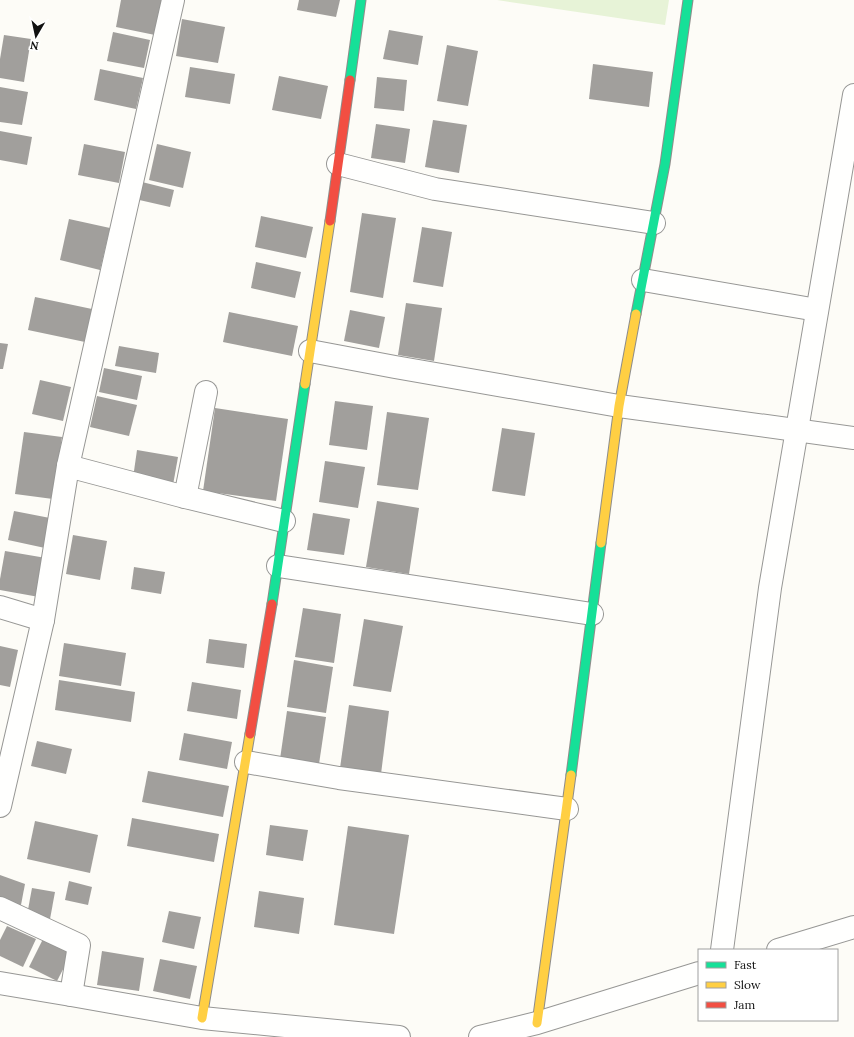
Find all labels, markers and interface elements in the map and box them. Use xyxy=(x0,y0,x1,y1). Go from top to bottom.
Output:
north arrow xyxy=(16,16,56,56)
text: N xyxy=(29,38,40,53)
legend xyxy=(698,949,838,1021)
text: Fast xyxy=(734,957,757,972)
text: Slow xyxy=(734,977,761,992)
text: Jam xyxy=(733,997,755,1012)

